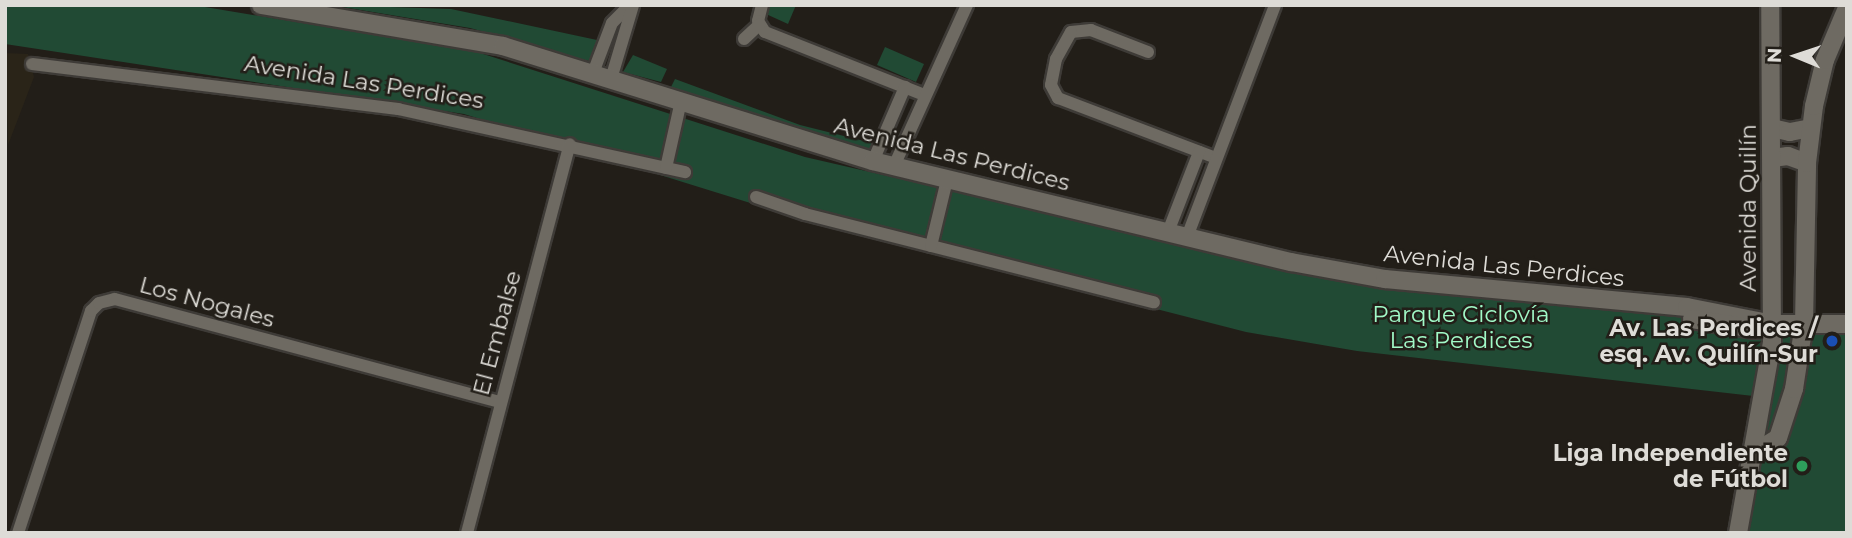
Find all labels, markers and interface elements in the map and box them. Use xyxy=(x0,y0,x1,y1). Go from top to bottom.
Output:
north arrow xyxy=(1761,21,1831,91)
text: N xyxy=(1763,47,1786,63)
street label: Avenida Las Perdices xyxy=(242,49,486,115)
street label: Avenida Las Perdices xyxy=(831,111,1073,197)
street label: Avenida Quilín xyxy=(1734,124,1762,292)
street label: Avenida Las Perdices xyxy=(1382,240,1626,292)
street label: El Embalse xyxy=(467,268,527,398)
street label: Los Nogales xyxy=(136,271,278,333)
park label: Parque Ciclovía Las Perdices xyxy=(1372,300,1550,354)
place label: Av. Las Perdices / esq. Av. Quilín-Sur xyxy=(1600,314,1818,368)
marker: Av. Las Perdices / esq. Av. Quilín-Sur xyxy=(1824,333,1840,349)
place label: Liga Independiente de Fútbol xyxy=(1553,439,1788,493)
marker: Liga Independiente de Fútbol xyxy=(1794,458,1810,474)

